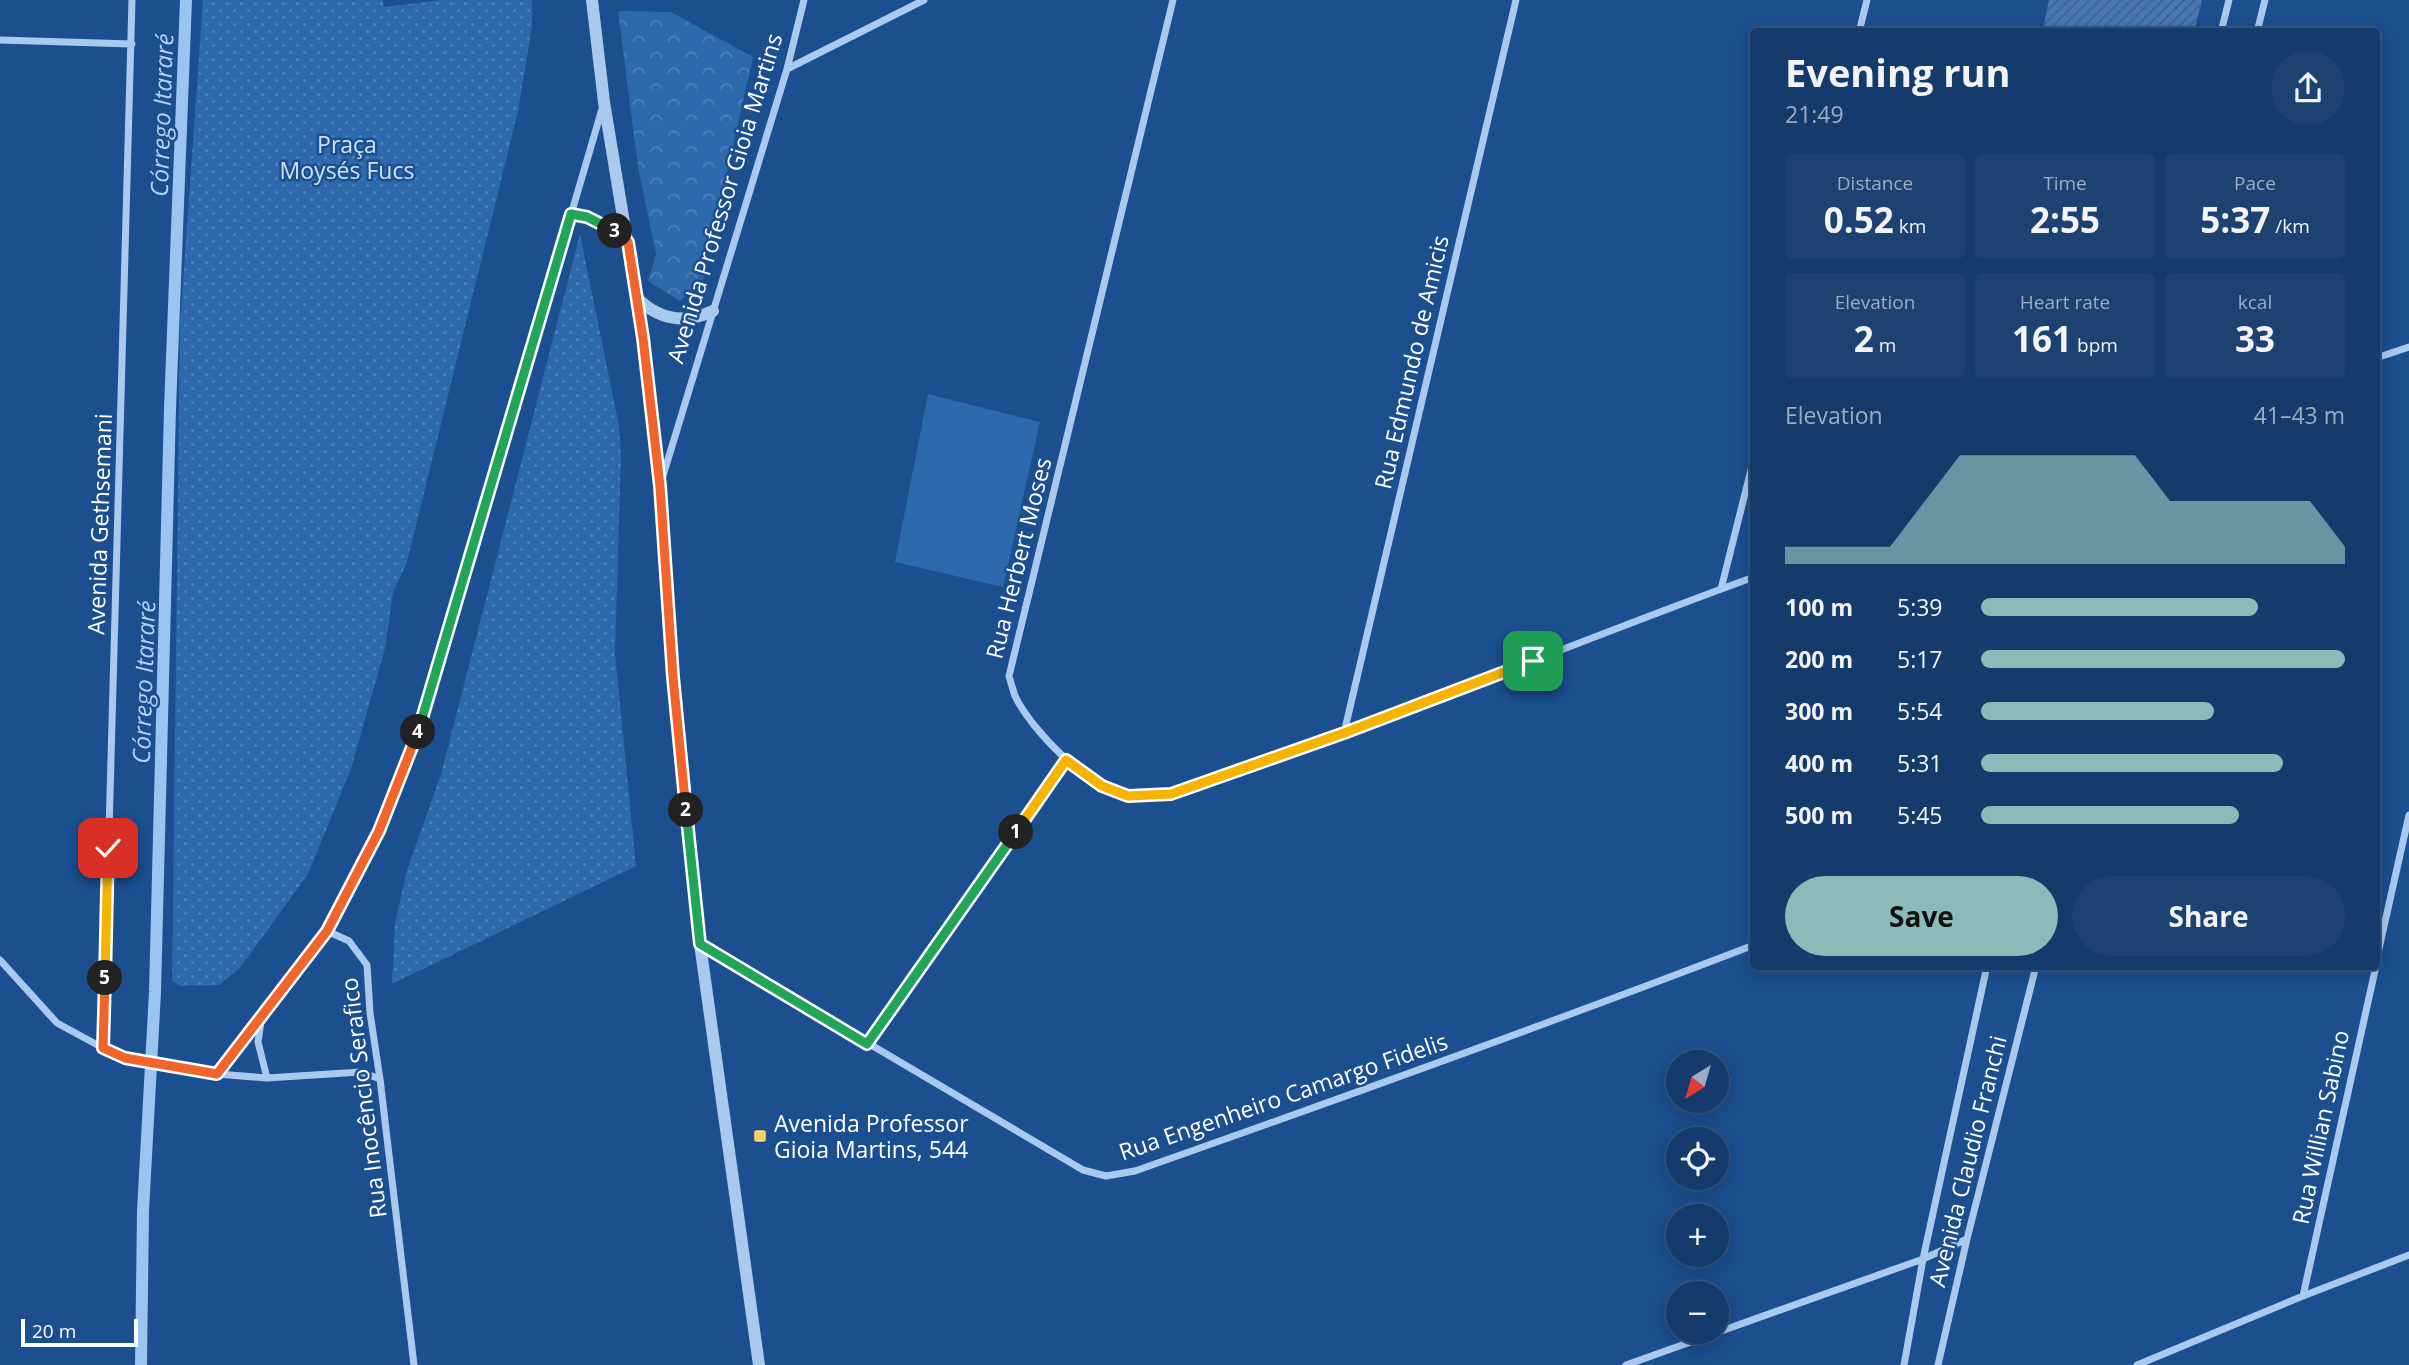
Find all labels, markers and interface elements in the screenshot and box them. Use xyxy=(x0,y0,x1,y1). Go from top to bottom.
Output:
street label: Avenida Professor Gioia Martins xyxy=(658,29,790,367)
water label: Córrego Itararé xyxy=(142,33,180,197)
text: Evening run xyxy=(1785,46,2010,98)
button: share xyxy=(2271,51,2345,125)
text: 21:49 xyxy=(1785,98,1844,130)
park label: Praça Moysés Fucs xyxy=(280,128,414,186)
text: Distance xyxy=(1837,170,1913,196)
text: Time xyxy=(2043,170,2087,196)
text: Pace xyxy=(2234,170,2276,196)
text: 0.52 xyxy=(1824,196,1894,243)
text: 2:55 xyxy=(2030,196,2100,243)
text: 5:37 xyxy=(2200,196,2270,243)
text: km xyxy=(1894,213,1926,239)
text: /km xyxy=(2270,213,2310,239)
pin: 3 xyxy=(598,214,632,248)
text: 3 xyxy=(609,217,620,243)
street label: Rua Edmundo de Amicis xyxy=(1366,232,1456,492)
text: Elevation xyxy=(1835,289,1915,315)
text: Heart rate xyxy=(2020,289,2110,315)
text: kcal xyxy=(2238,289,2272,315)
text: 2 xyxy=(1854,315,1874,362)
text: 161 xyxy=(2012,315,2072,362)
text: 33 xyxy=(2235,315,2275,362)
text: m xyxy=(1874,332,1896,358)
text: bpm xyxy=(2072,332,2118,358)
text: Elevation xyxy=(1785,399,1883,431)
text: 41–43 m xyxy=(2254,399,2345,431)
street label: Avenida Gethsemani xyxy=(79,413,119,635)
street label: Rua Herbert Moses xyxy=(978,454,1058,662)
text: 100 m xyxy=(1785,591,1853,623)
text: 5:39 xyxy=(1897,591,1943,623)
water label: Córrego Itararé xyxy=(124,600,162,764)
pin xyxy=(1503,631,1563,691)
icon: arrive xyxy=(1514,642,1552,680)
text: 200 m xyxy=(1785,643,1853,675)
text: 5:17 xyxy=(1897,643,1943,675)
text: 300 m xyxy=(1785,695,1853,727)
text: 5:54 xyxy=(1897,695,1943,727)
pin: 4 xyxy=(400,714,436,750)
text: 4 xyxy=(412,718,423,744)
text: 400 m xyxy=(1785,747,1853,779)
text: 5:31 xyxy=(1897,747,1943,779)
pin: 2 xyxy=(668,792,704,828)
text: 2 xyxy=(680,796,691,822)
text: 500 m xyxy=(1785,799,1853,831)
text: 5:45 xyxy=(1897,799,1943,831)
pin: 1 xyxy=(998,814,1034,850)
pin xyxy=(78,818,138,878)
text: 1 xyxy=(1010,818,1021,844)
icon: check xyxy=(89,829,127,867)
button: Save xyxy=(1785,876,2058,956)
button: Share xyxy=(2072,876,2345,956)
pin: 5 xyxy=(88,960,122,996)
text: 5 xyxy=(99,964,110,990)
street label: Rua Inocêncio Serafico xyxy=(332,976,394,1220)
street label: Rua Engenheiro Camargo Fidelis xyxy=(1114,1025,1452,1167)
street label: Rua Willian Sabino xyxy=(2284,1027,2356,1227)
street label: Avenida Claudio Franchi xyxy=(1920,1032,2014,1290)
north arrow xyxy=(1666,1050,1729,1113)
map controls xyxy=(1666,1050,1729,1344)
place label: Avenida Professor Gioia Martins, 544 xyxy=(774,1107,969,1165)
button: locate xyxy=(1666,1127,1729,1190)
marker: Avenida Professor Gioia Martins, 544 xyxy=(752,1128,768,1144)
button: + xyxy=(1666,1204,1729,1267)
button: − xyxy=(1666,1281,1729,1344)
scale bar xyxy=(21,1316,138,1348)
text: 20 m xyxy=(32,1318,76,1344)

